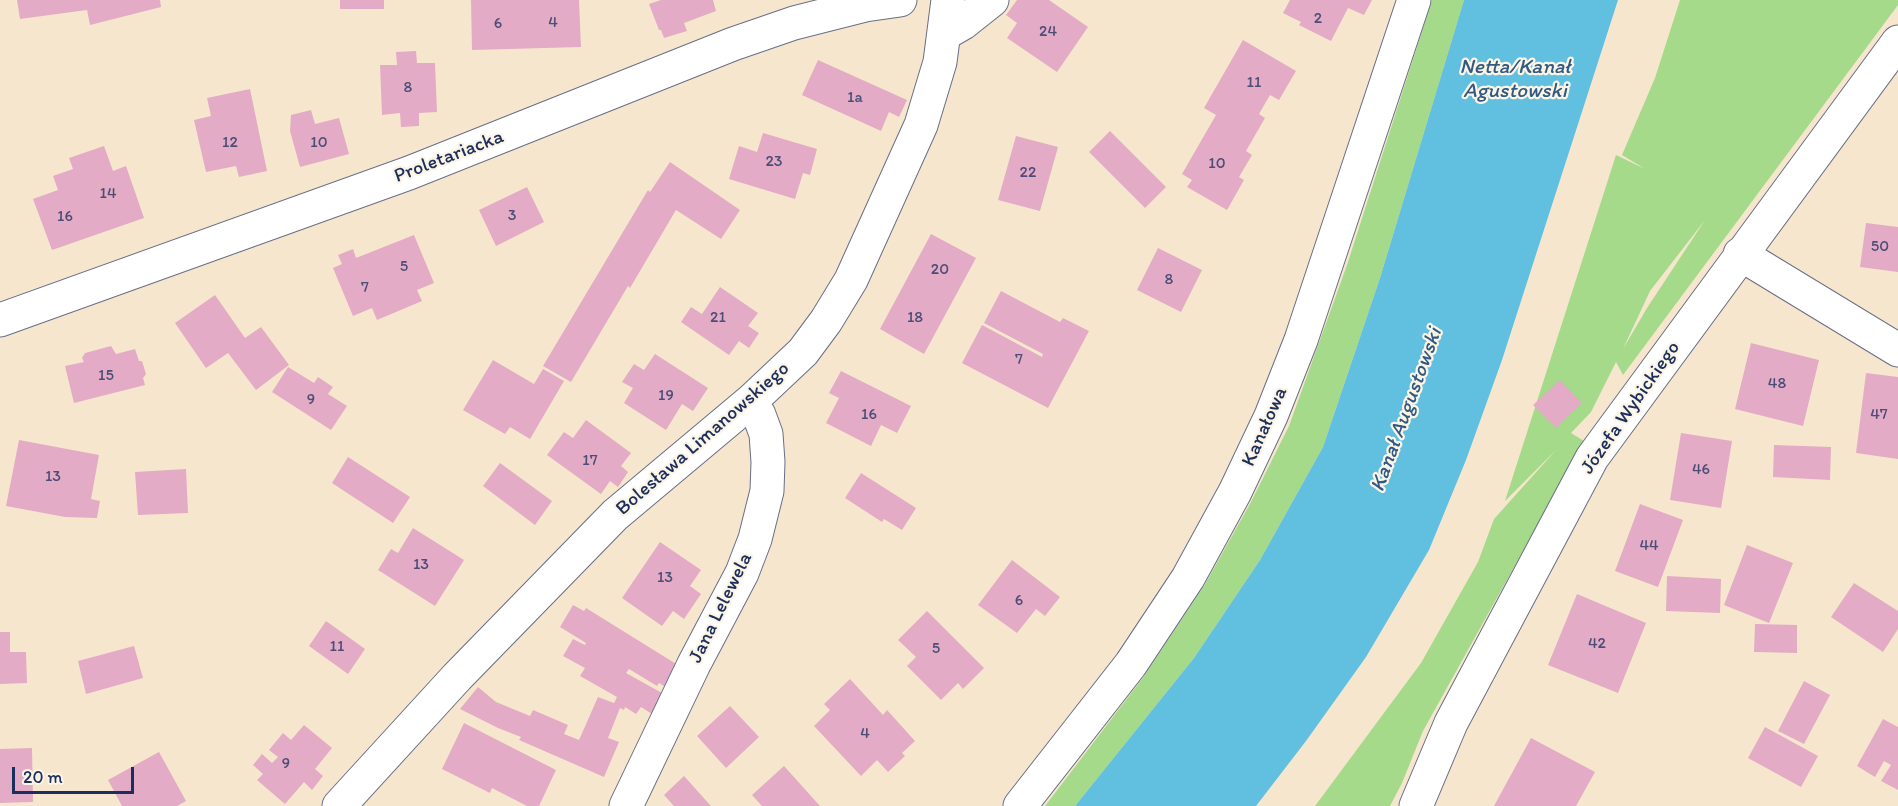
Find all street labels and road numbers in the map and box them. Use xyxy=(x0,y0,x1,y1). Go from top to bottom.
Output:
street label: Proletariacka xyxy=(391,125,507,189)
street label: Józefa Wybickiego xyxy=(1576,337,1686,479)
street label: Bolesława Limanowskiego xyxy=(611,357,795,521)
street label: Kanałowa xyxy=(1237,384,1293,470)
street label: Jana Lelewela xyxy=(684,549,758,667)

